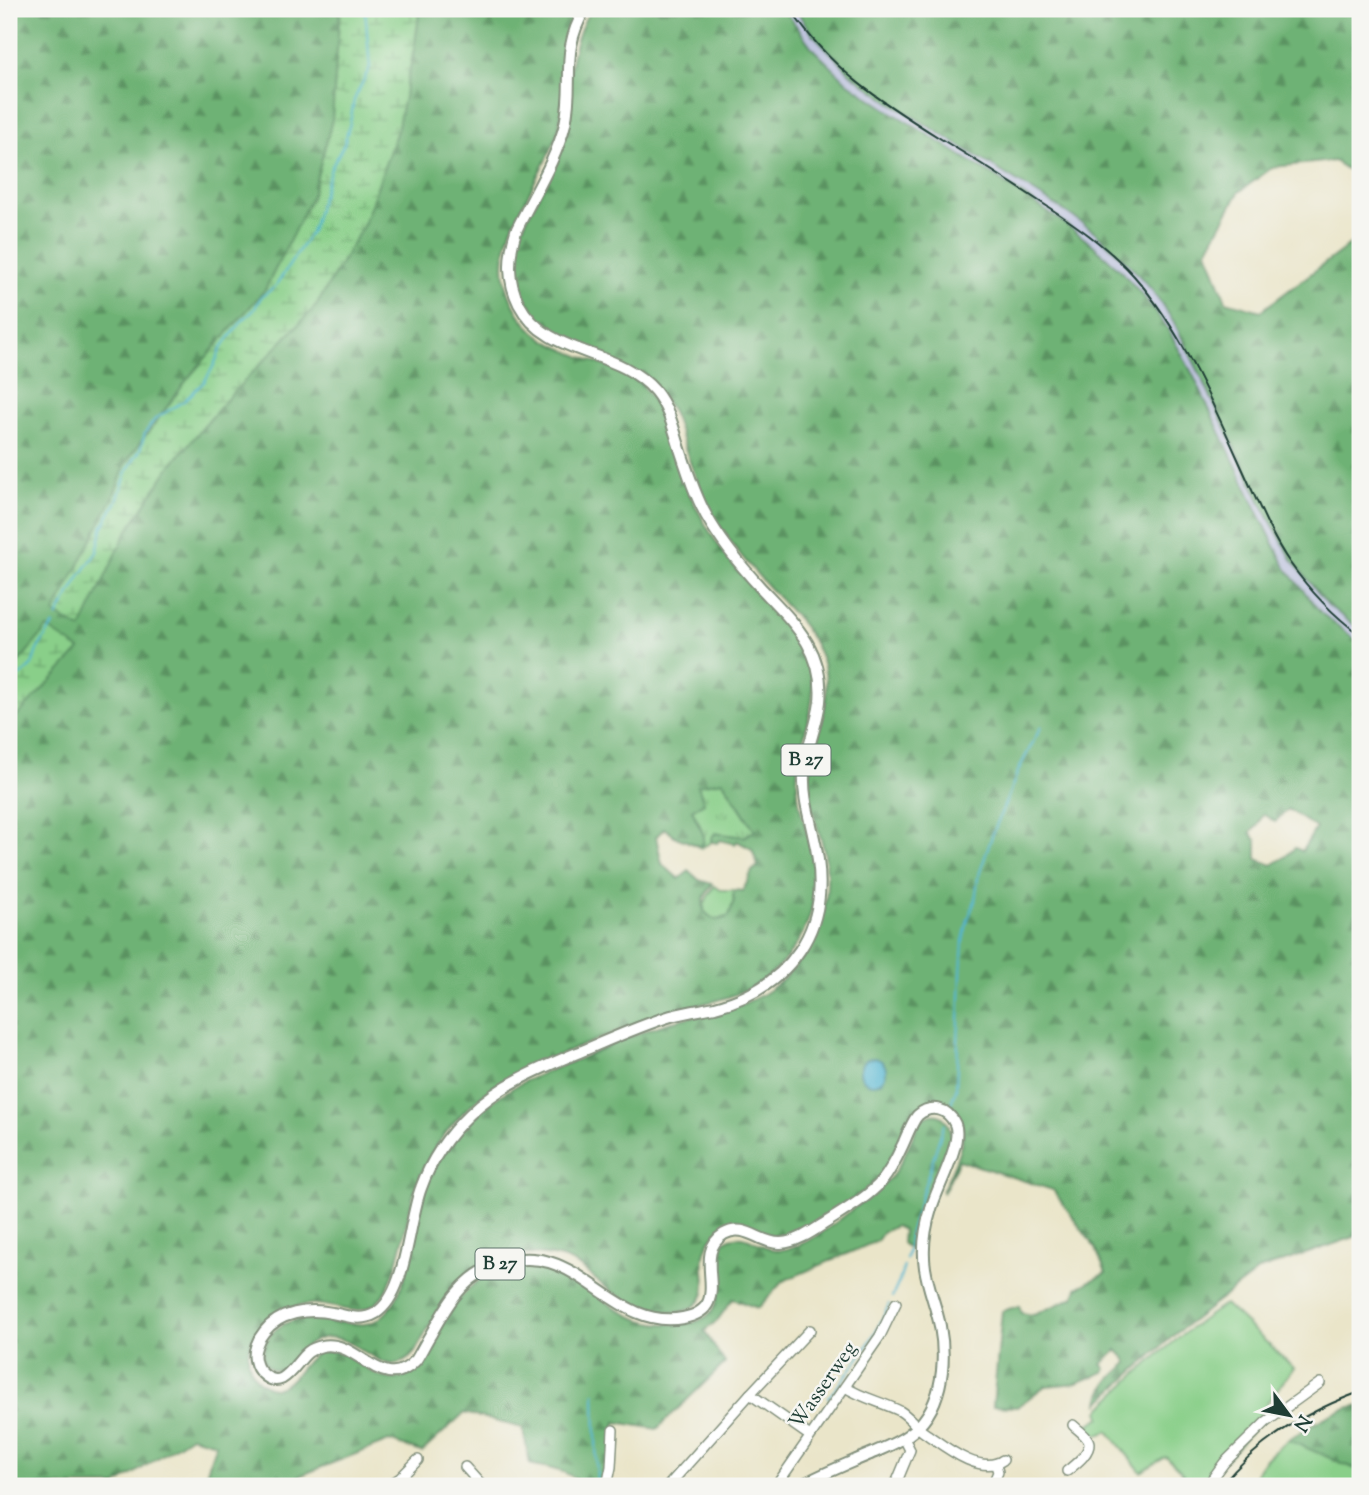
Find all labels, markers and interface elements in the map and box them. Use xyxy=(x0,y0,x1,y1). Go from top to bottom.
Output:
road number: B 27 xyxy=(782,744,830,776)
road number: B 27 xyxy=(476,1248,524,1280)
street label: Wasserweg xyxy=(783,1336,865,1436)
north arrow xyxy=(1254,1380,1324,1450)
text: N xyxy=(1286,1409,1317,1436)

